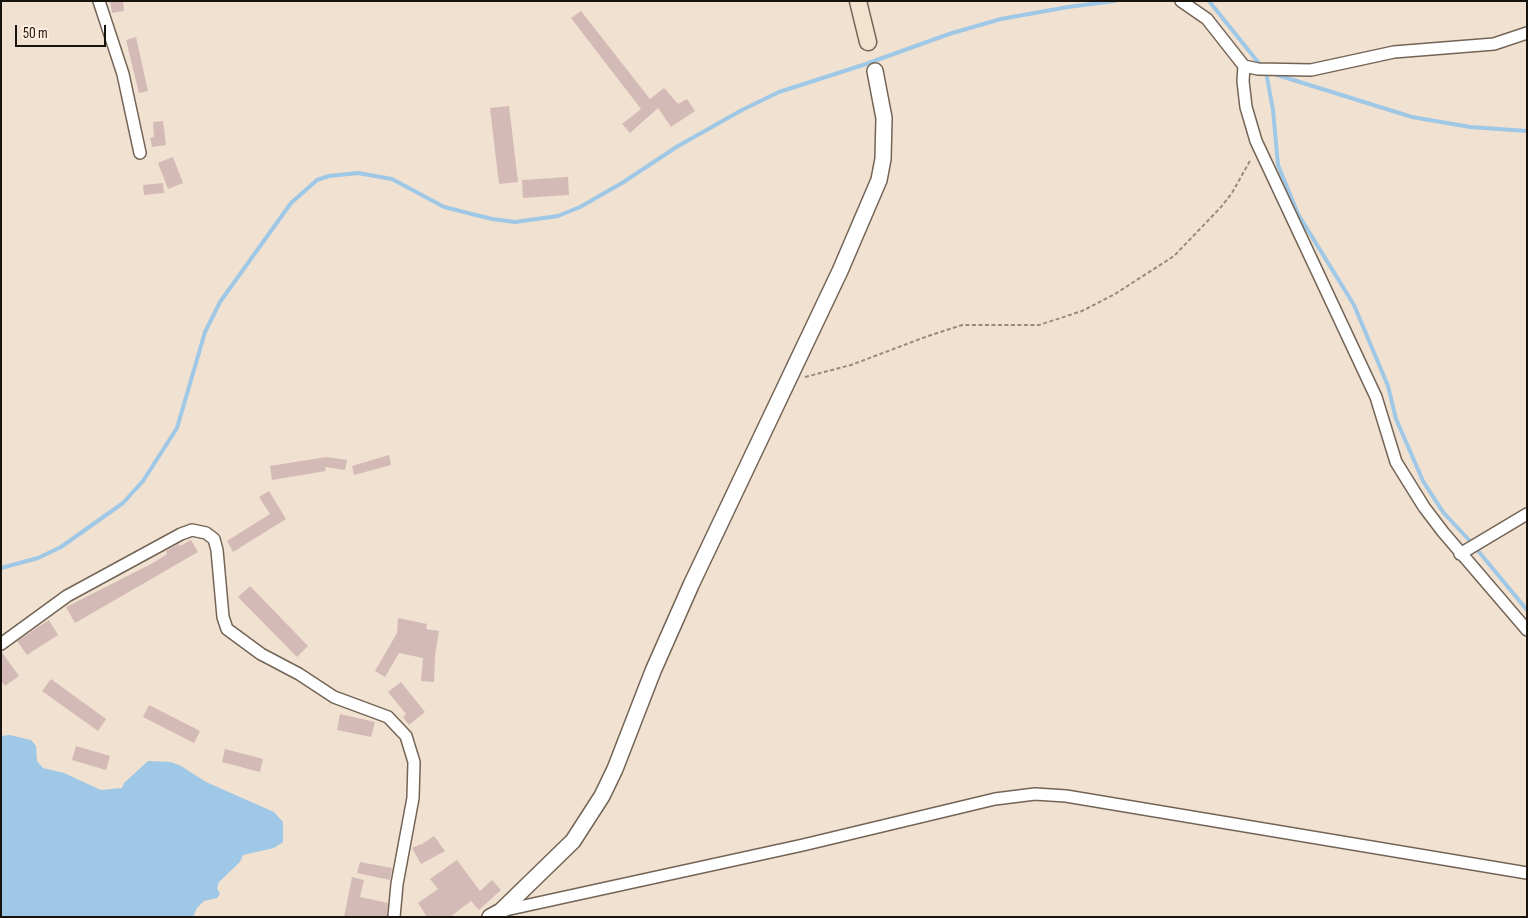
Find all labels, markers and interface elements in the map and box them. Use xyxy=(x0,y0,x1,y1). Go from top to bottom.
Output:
scale bar xyxy=(18,15,109,47)
text: 50 m xyxy=(23,24,48,43)

